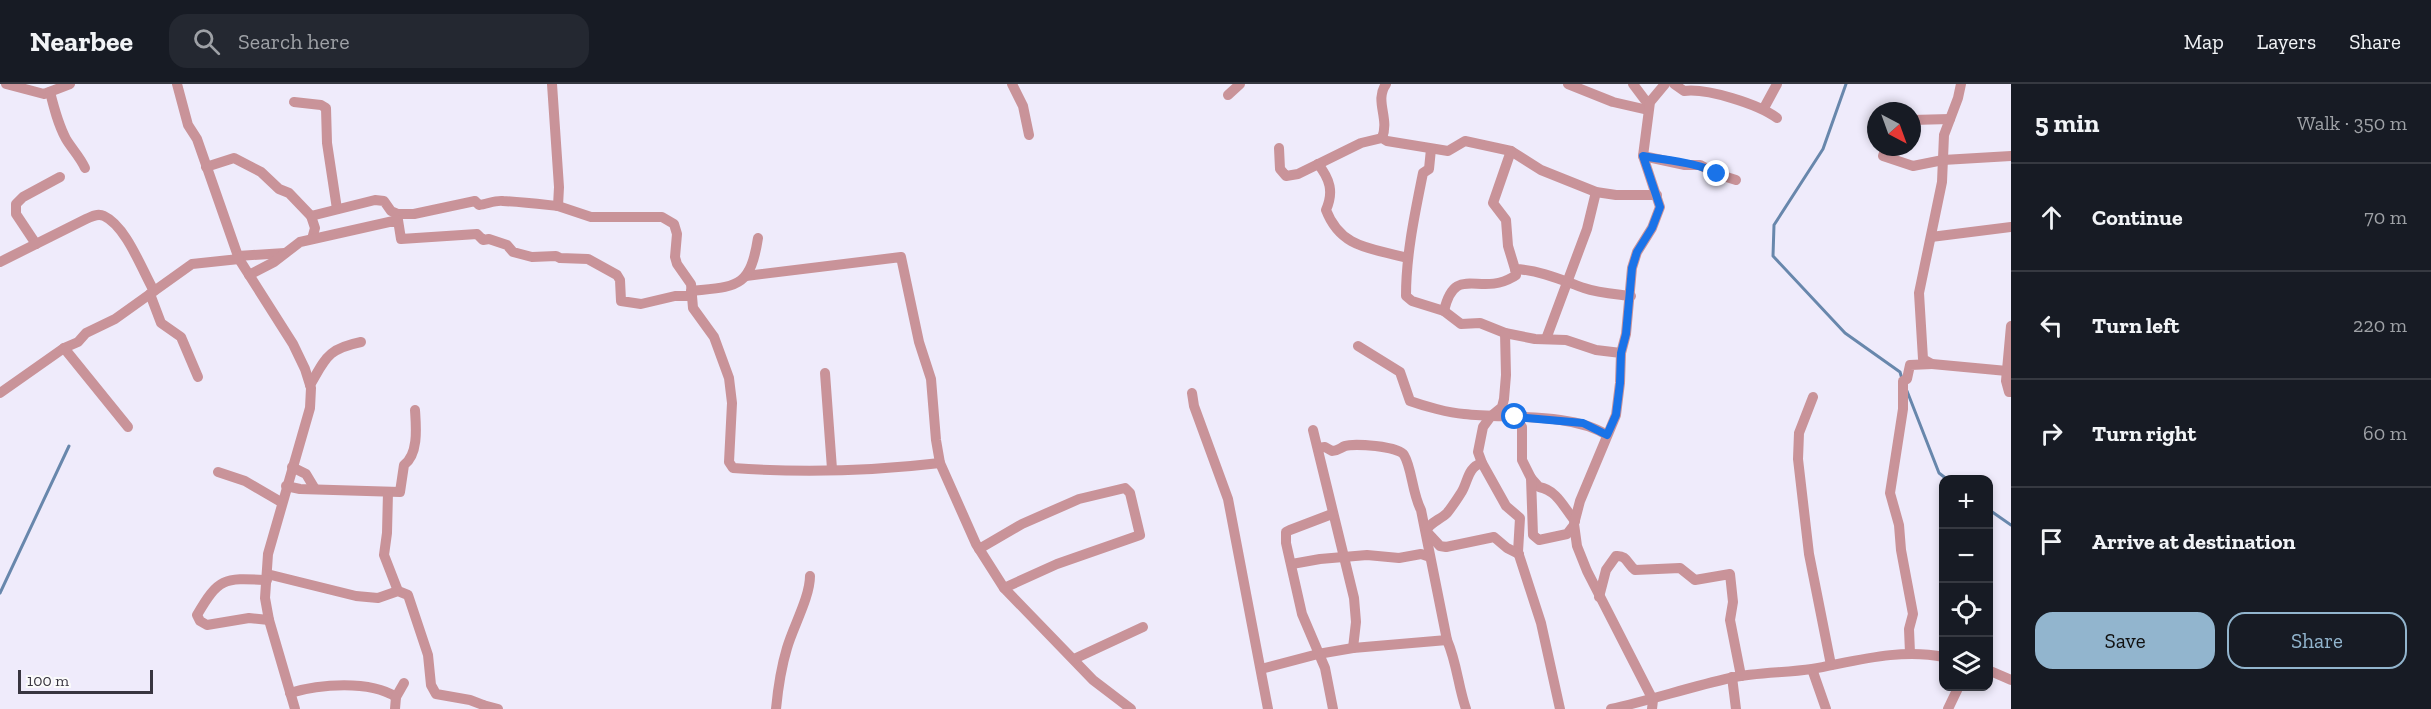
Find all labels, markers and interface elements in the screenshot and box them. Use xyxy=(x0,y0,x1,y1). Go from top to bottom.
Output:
search box xyxy=(169,14,589,68)
text: Nearbee xyxy=(30,25,133,58)
icon: search xyxy=(190,25,223,58)
text: Search here xyxy=(238,28,350,55)
text: Map xyxy=(2184,29,2224,54)
text: Layers xyxy=(2257,29,2316,54)
text: Share xyxy=(2349,29,2401,54)
north arrow xyxy=(1867,102,1921,156)
text: 5 min xyxy=(2035,107,2099,139)
text: Walk · 350 m xyxy=(2297,111,2407,135)
route end xyxy=(1703,160,1729,186)
icon: ahead xyxy=(2035,201,2068,234)
text: Continue xyxy=(2092,204,2183,231)
text: 70 m xyxy=(2364,205,2407,229)
icon: left xyxy=(2035,309,2068,342)
text: Turn left xyxy=(2092,312,2179,339)
text: 220 m xyxy=(2353,313,2407,337)
route start xyxy=(1501,403,1527,429)
icon: right xyxy=(2035,417,2068,450)
text: Turn right xyxy=(2092,420,2196,447)
text: 60 m xyxy=(2363,421,2407,445)
map controls xyxy=(1939,475,1993,691)
button: + xyxy=(1939,475,1993,529)
icon: arrive xyxy=(2035,525,2068,558)
text: Arrive at destination xyxy=(2092,528,2295,555)
button: − xyxy=(1939,529,1993,583)
button: locate xyxy=(1939,583,1993,637)
button: Save xyxy=(2035,612,2215,669)
button: Share xyxy=(2227,612,2407,669)
button: layers xyxy=(1939,637,1993,691)
scale bar xyxy=(18,667,153,694)
text: 100 m xyxy=(27,671,69,690)

